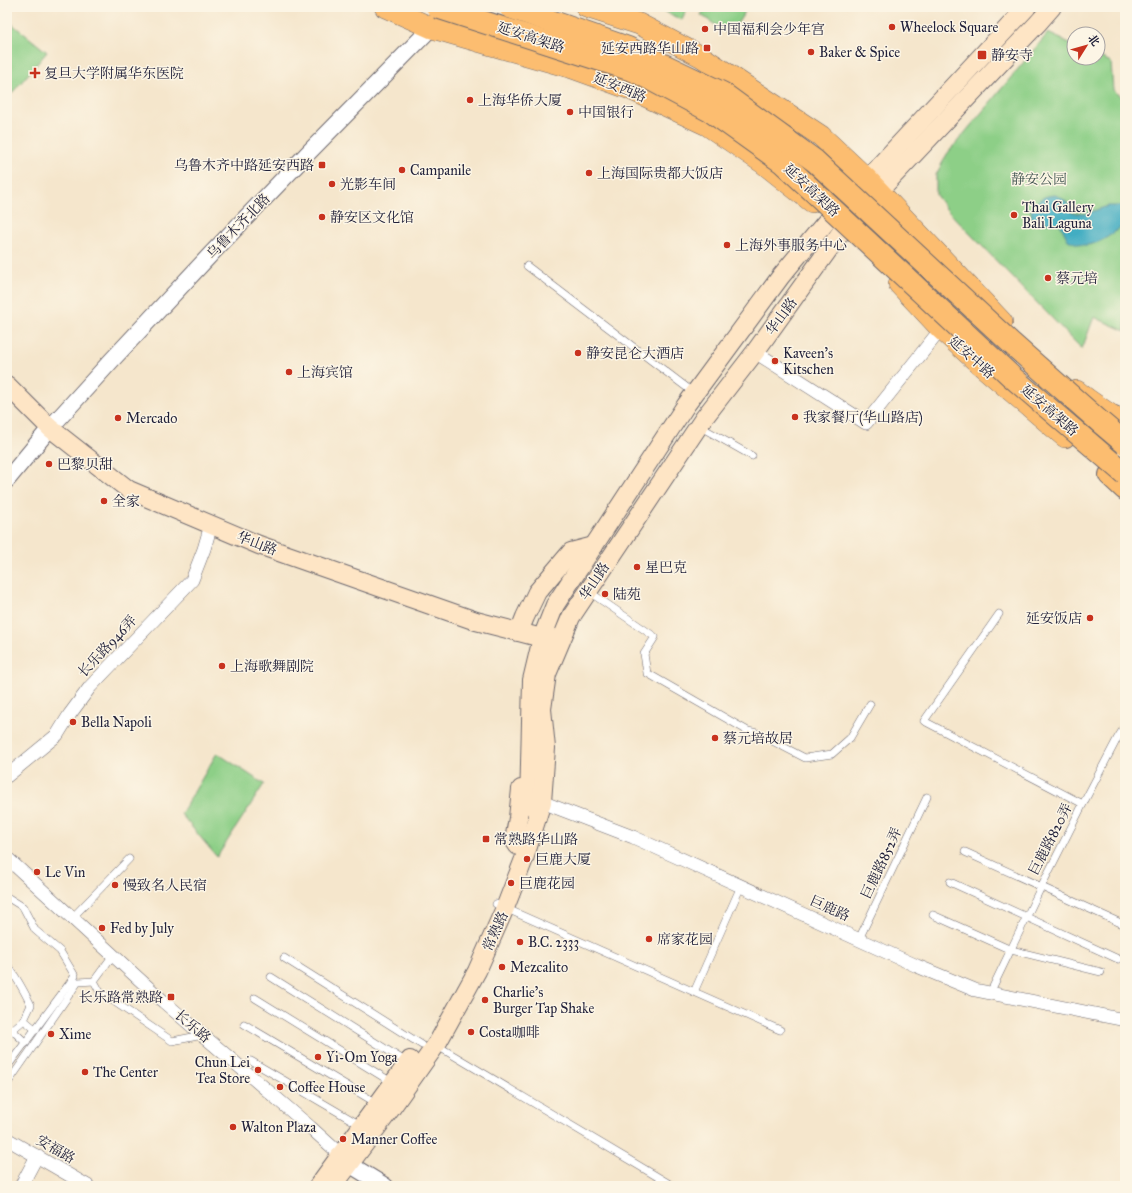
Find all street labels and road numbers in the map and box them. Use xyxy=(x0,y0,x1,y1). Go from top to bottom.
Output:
street label: 延安高架路 xyxy=(495,19,567,56)
street label: 延安西路 xyxy=(591,69,649,106)
street label: 延安高架路 xyxy=(780,160,843,220)
street label: 乌鲁木齐北路 xyxy=(203,190,274,262)
street label: 华山路 xyxy=(762,294,801,338)
street label: 延安中路 xyxy=(945,332,998,382)
street label: 延安高架路 xyxy=(1018,381,1082,440)
street label: 华山路 xyxy=(234,528,279,559)
street label: 华山路 xyxy=(576,559,613,603)
street label: 长乐路946弄 xyxy=(74,612,140,681)
street label: 巨鹿路820弄 xyxy=(1025,800,1076,878)
street label: 巨鹿路852弄 xyxy=(858,825,905,902)
street label: 巨鹿路 xyxy=(807,892,852,925)
street label: 常熟路 xyxy=(479,909,512,954)
street label: 长乐路 xyxy=(171,1006,214,1047)
street label: 安福路 xyxy=(33,1132,78,1167)

